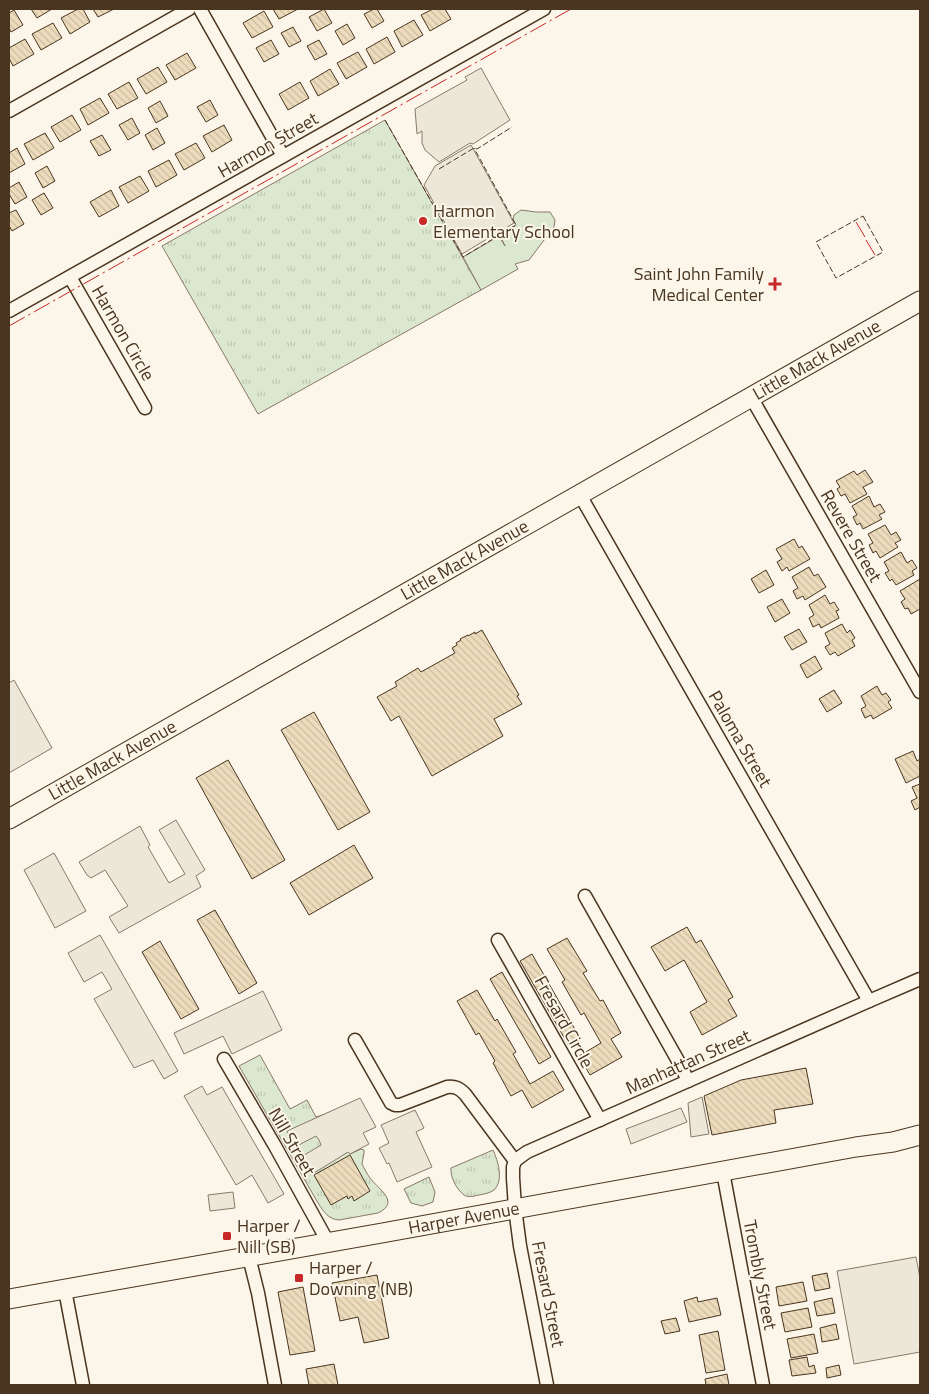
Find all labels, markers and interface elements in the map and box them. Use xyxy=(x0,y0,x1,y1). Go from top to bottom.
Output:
street label: Harmon Street xyxy=(213,105,324,184)
place label: Harmon Elementary School xyxy=(433,197,575,245)
marker: Harmon Elementary School xyxy=(417,215,429,227)
place label: Saint John Family Medical Center xyxy=(634,260,764,308)
marker: Saint John Family Medical Center xyxy=(768,277,782,291)
street label: Harmon Circle xyxy=(85,280,162,386)
street label: Little Mack Avenue xyxy=(747,312,885,407)
street label: Revere Street xyxy=(814,484,889,588)
street label: Little Mack Avenue xyxy=(395,512,533,607)
street label: Paloma Street xyxy=(702,685,779,793)
street label: Little Mack Avenue xyxy=(43,713,181,807)
street label: Fresard Circle xyxy=(528,971,601,1073)
street label: Manhattan Street xyxy=(621,1022,755,1101)
street label: Nill Street xyxy=(262,1103,323,1181)
street label: Harper Avenue xyxy=(406,1194,522,1241)
place label: Harper / Nill (SB) xyxy=(237,1212,301,1260)
street label: Trombly Street xyxy=(737,1218,784,1333)
marker: Harper / Nill (SB) xyxy=(221,1230,233,1242)
street label: Fresard Street xyxy=(525,1239,572,1350)
place label: Harper / Downing (NB) xyxy=(309,1254,413,1302)
marker: Harper / Downing (NB) xyxy=(293,1272,305,1284)

